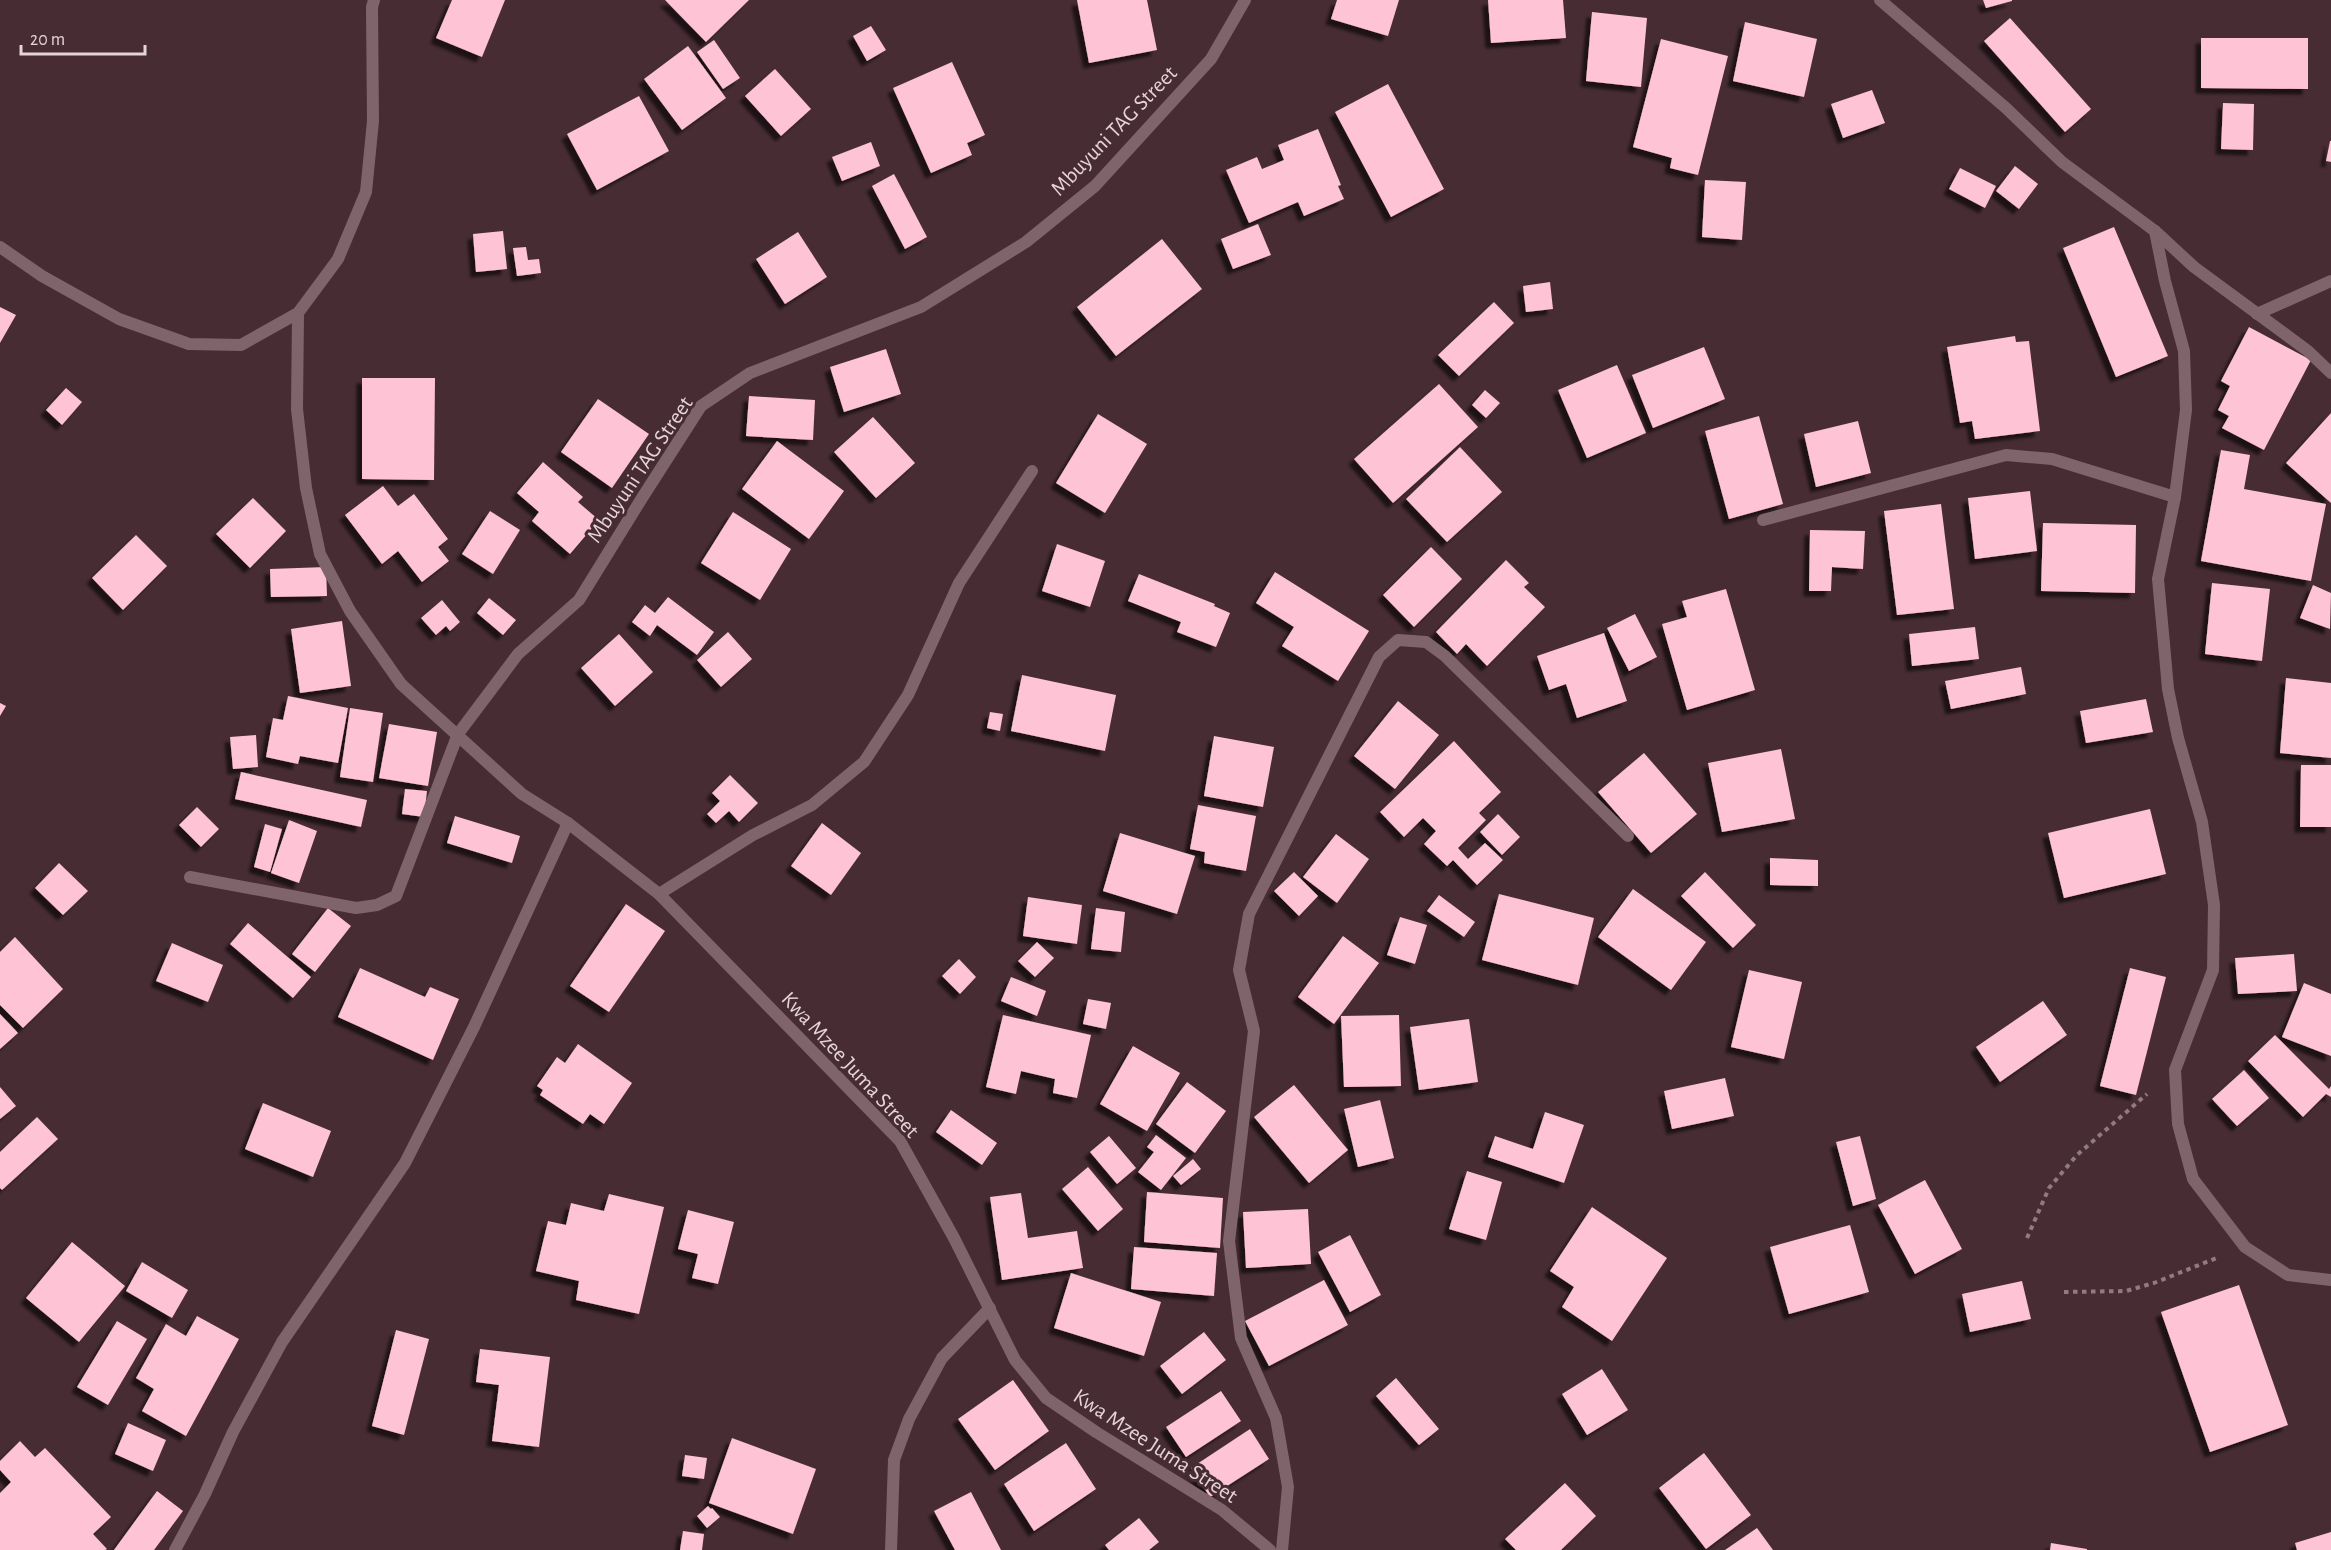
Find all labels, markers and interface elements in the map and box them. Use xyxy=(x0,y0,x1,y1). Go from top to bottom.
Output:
scale bar xyxy=(21,18,146,56)
text: 20 m xyxy=(30,31,65,49)
street label: Mbuyuni TAG Street xyxy=(1046,62,1181,200)
street label: Mbuyuni TAG Street xyxy=(583,393,697,547)
street label: Kwa Mzee Juma Street xyxy=(777,988,923,1142)
street label: Kwa Mzee Juma Street xyxy=(1070,1385,1241,1507)

